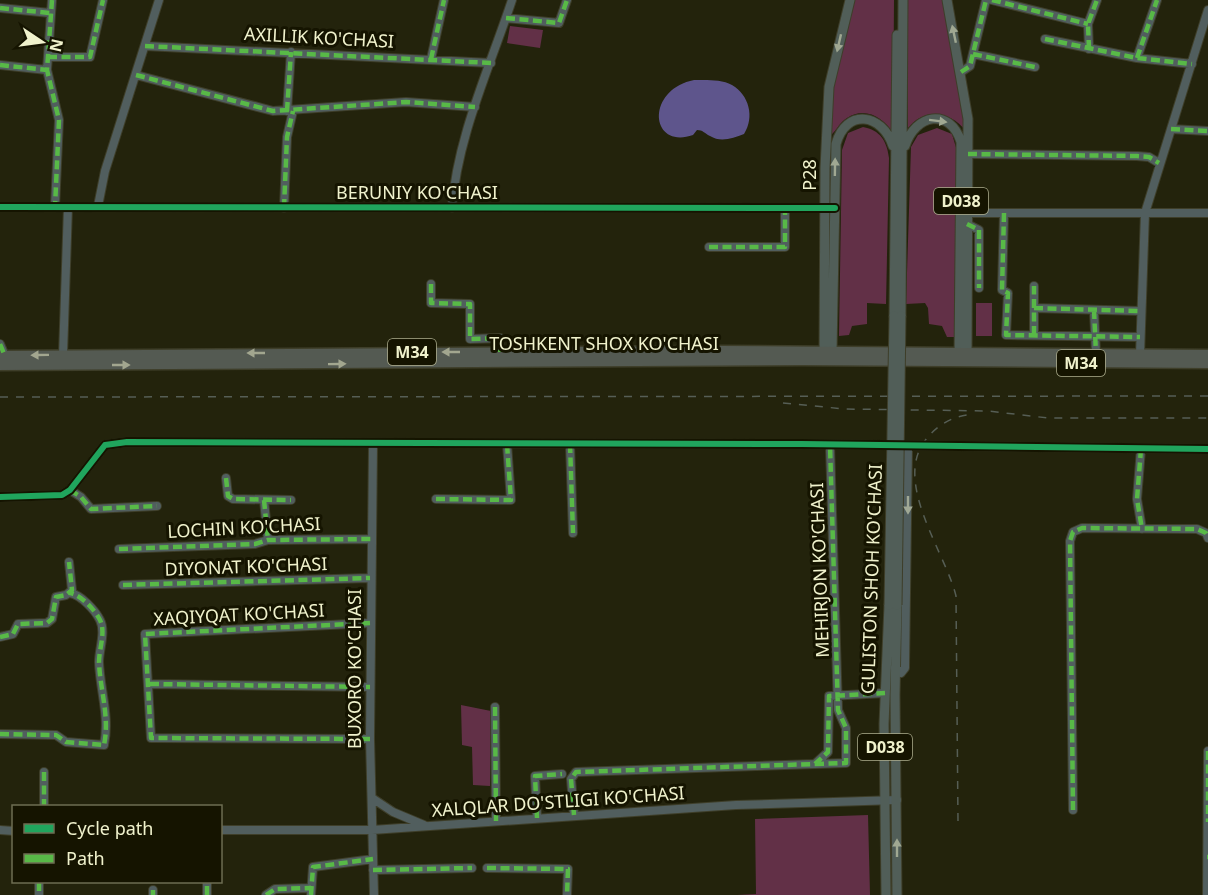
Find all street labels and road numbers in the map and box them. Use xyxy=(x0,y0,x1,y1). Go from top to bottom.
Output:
street label: AXILLIK KO'CHASI xyxy=(244,21,395,53)
street label: Р28 xyxy=(797,159,821,191)
street label: BERUNIY KO'CHASI xyxy=(336,180,498,204)
road number: D038 xyxy=(934,188,988,214)
street label: TOSHKENT SHOX KO'CHASI xyxy=(489,331,719,355)
road number: M34 xyxy=(388,339,436,365)
road number: M34 xyxy=(1057,350,1105,376)
street label: GULISTON SHOH KO'CHASI xyxy=(855,464,887,694)
street label: MEHIRJON KO'CHASI xyxy=(804,482,834,658)
street label: LOCHIN KO'CHASI xyxy=(167,511,321,543)
street label: DIYONAT KO'CHASI xyxy=(164,551,328,581)
street label: BUXORO KO'CHASI xyxy=(342,589,366,749)
street label: XAQIYQAT KO'CHASI xyxy=(153,598,325,630)
road number: D038 xyxy=(858,734,912,760)
street label: XALQLAR DO'STLIGI KO'CHASI xyxy=(431,780,685,822)

